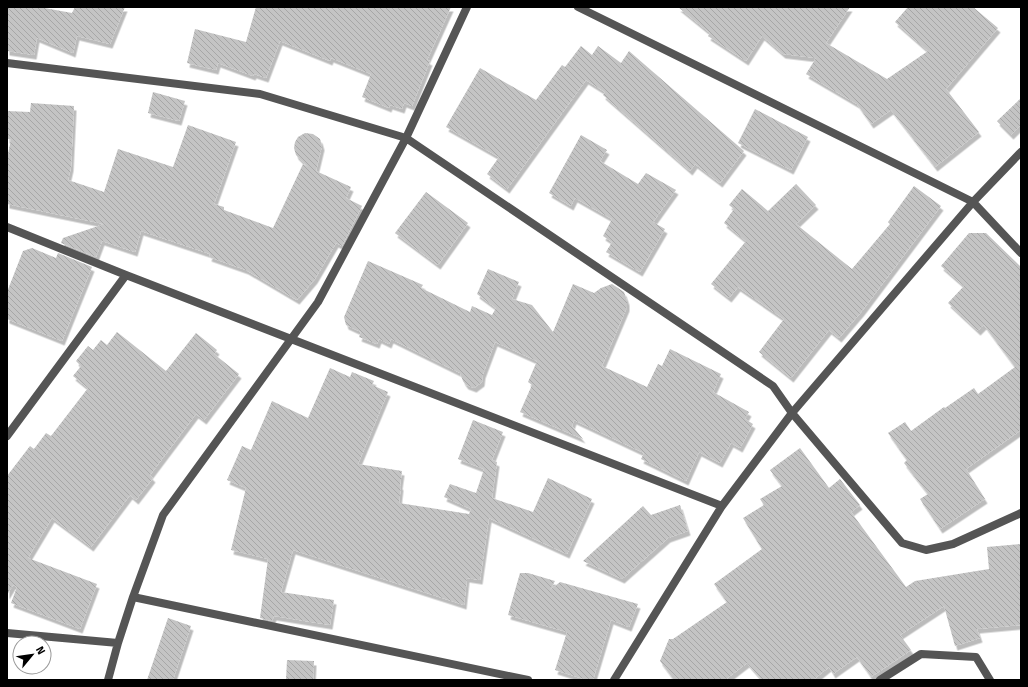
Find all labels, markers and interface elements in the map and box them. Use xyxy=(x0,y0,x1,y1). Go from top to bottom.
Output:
north arrow xyxy=(12,635,52,675)
text: N xyxy=(33,644,48,657)

